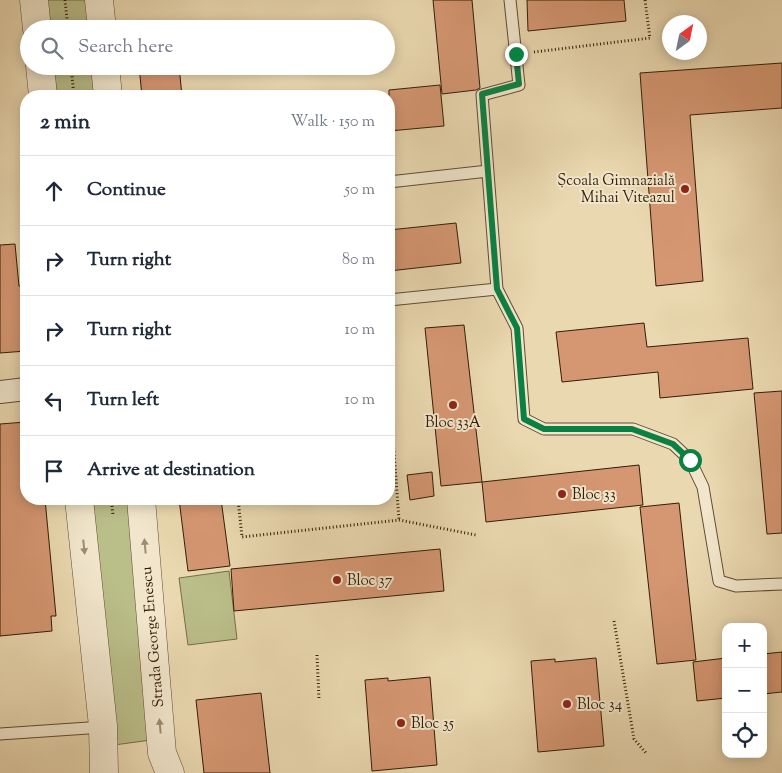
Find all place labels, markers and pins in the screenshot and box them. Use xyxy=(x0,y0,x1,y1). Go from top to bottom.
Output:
place label: Școala Gimnazială Mihai Viteazul xyxy=(557,171,675,209)
marker: Școala Gimnazială Mihai Viteazul xyxy=(679,183,691,195)
marker: Bloc 33A xyxy=(447,399,459,411)
place label: Bloc 33A xyxy=(425,413,481,434)
place label: Bloc 33 xyxy=(572,485,616,506)
marker: Bloc 33 xyxy=(556,488,568,500)
place label: Bloc 37 xyxy=(347,571,393,592)
marker: Bloc 37 xyxy=(331,574,343,586)
place label: Bloc 34 xyxy=(577,695,623,716)
marker: Bloc 34 xyxy=(561,698,573,710)
place label: Bloc 35 xyxy=(411,714,454,735)
marker: Bloc 35 xyxy=(395,717,407,729)

